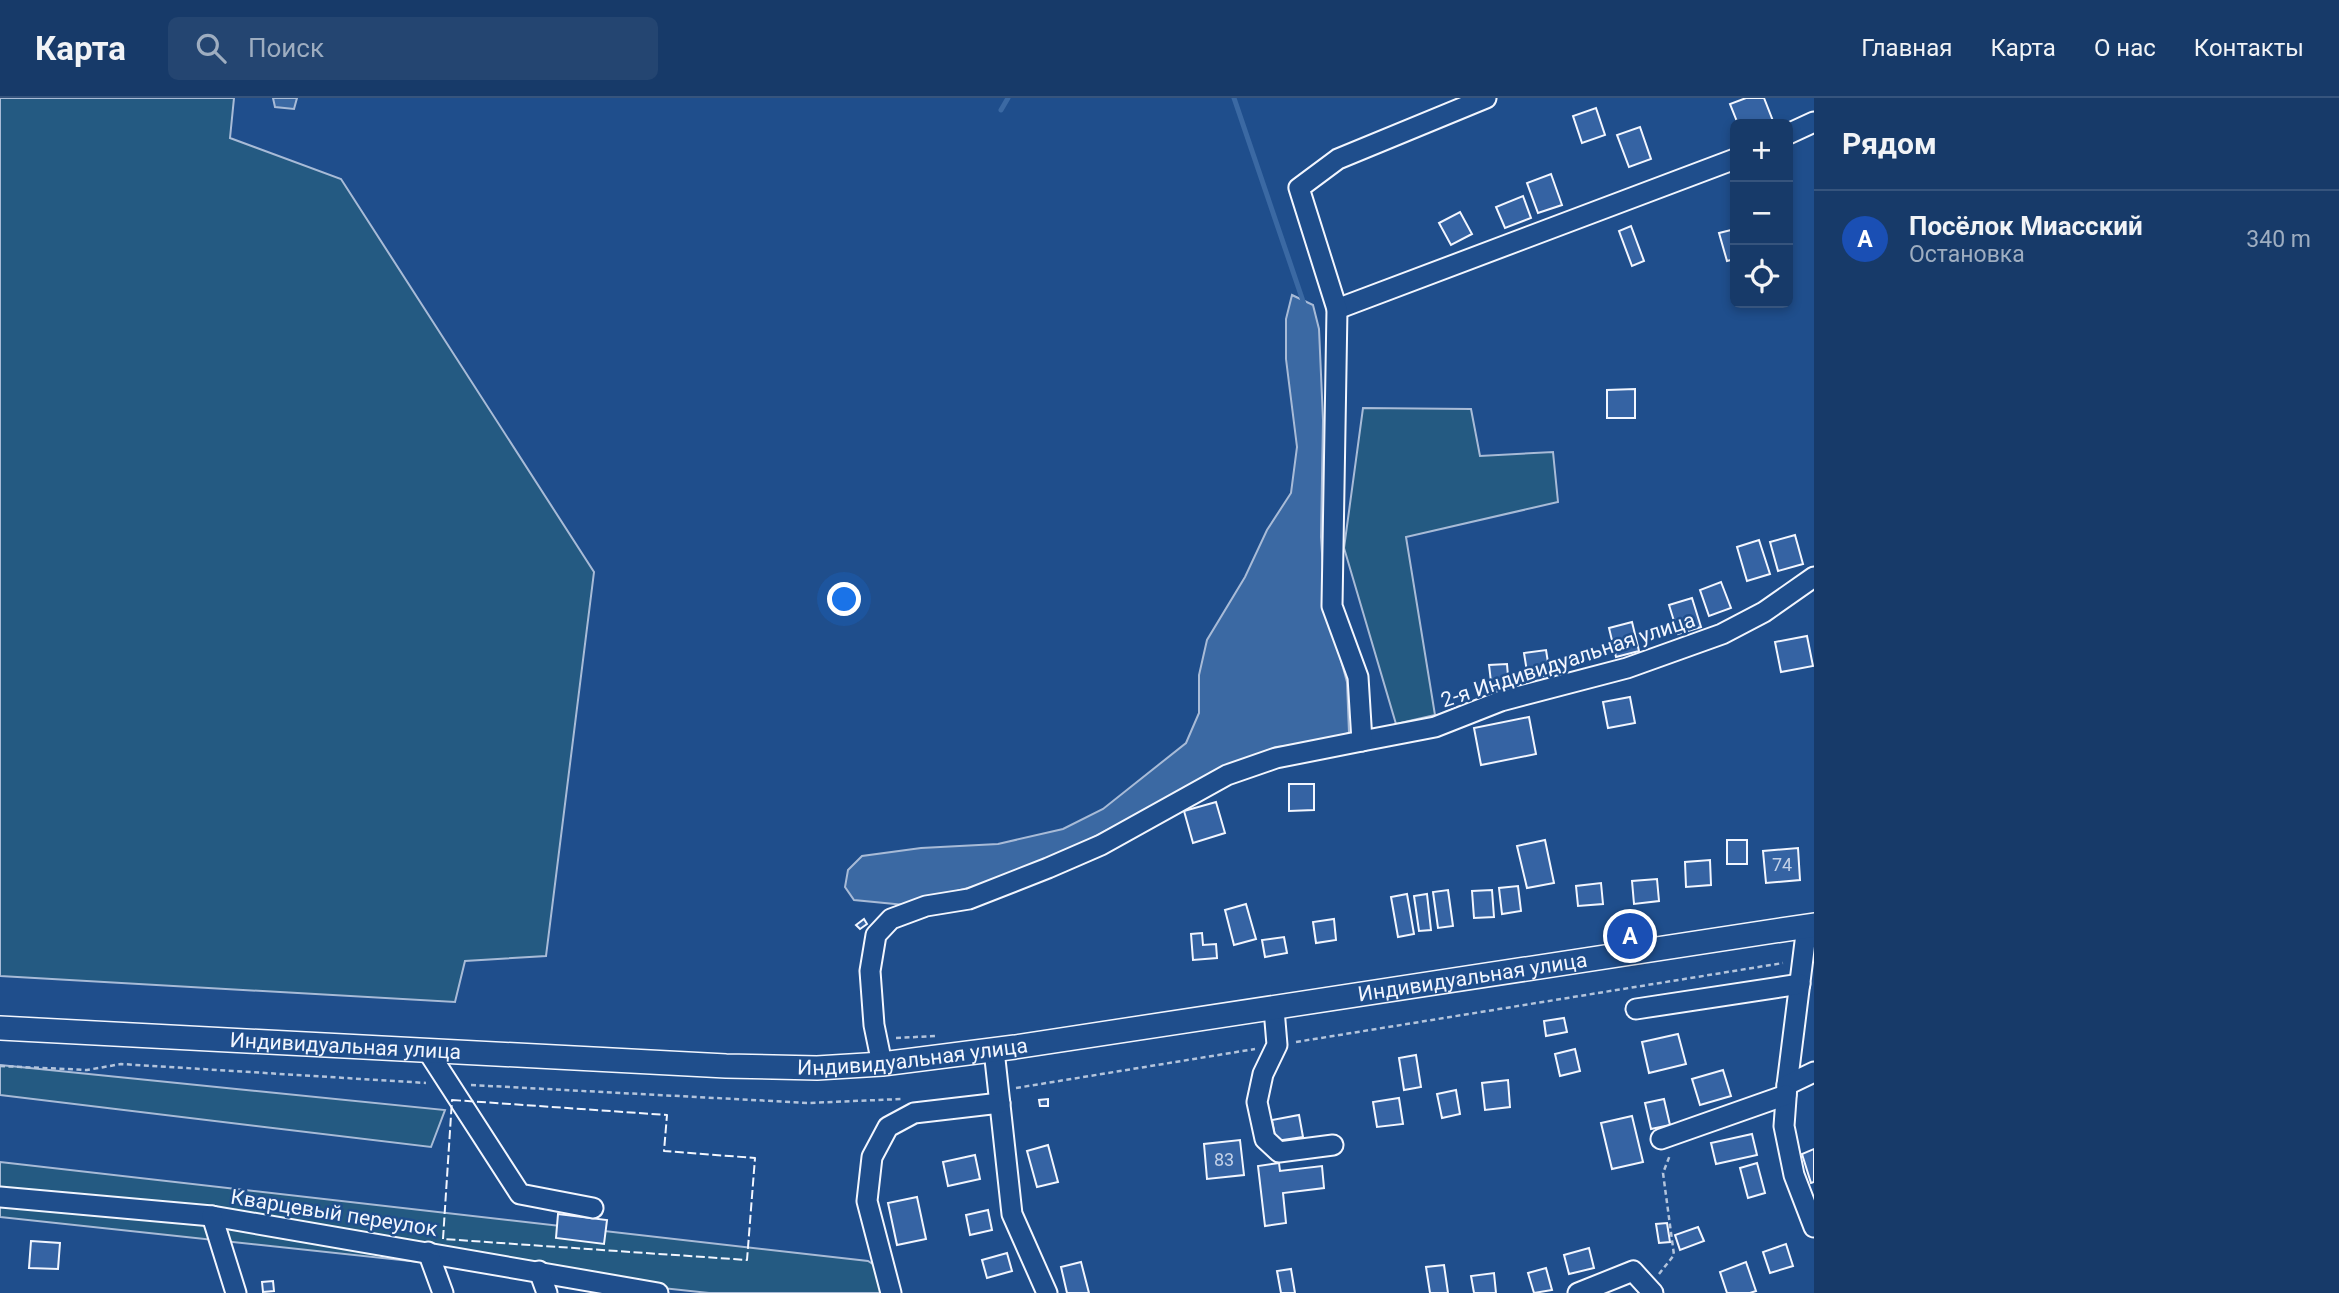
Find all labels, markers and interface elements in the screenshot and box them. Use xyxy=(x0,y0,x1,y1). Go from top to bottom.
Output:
search box xyxy=(168,17,658,80)
text: Карта xyxy=(35,29,126,68)
icon: search xyxy=(192,29,230,67)
text: Поиск xyxy=(248,33,324,63)
text: Главная xyxy=(1861,34,1952,62)
text: Карта xyxy=(1990,34,2056,62)
text: О нас xyxy=(2094,34,2156,62)
text: Контакты xyxy=(2194,34,2304,62)
map controls xyxy=(1730,119,1793,308)
button: + xyxy=(1730,119,1793,182)
text: Рядом xyxy=(1842,126,1937,161)
button: − xyxy=(1730,182,1793,245)
text: Посёлок Миасский xyxy=(1909,211,2143,241)
text: A xyxy=(1857,226,1873,253)
text: 340 m xyxy=(2246,226,2311,253)
text: Остановка xyxy=(1909,241,2025,268)
button: locate xyxy=(1730,245,1793,308)
your location xyxy=(827,582,861,616)
street label: 2-я Индивидуальная улица xyxy=(1438,608,1698,712)
house number: 74 xyxy=(1772,854,1792,875)
pin: A xyxy=(1607,910,1653,962)
street label: Индивидуальная улица xyxy=(1356,948,1589,1006)
street label: Индивидуальная улица xyxy=(229,1028,462,1064)
street label: Индивидуальная улица xyxy=(797,1033,1029,1080)
house number: 83 xyxy=(1214,1149,1234,1170)
street label: Кварцевый переулок xyxy=(229,1185,440,1241)

